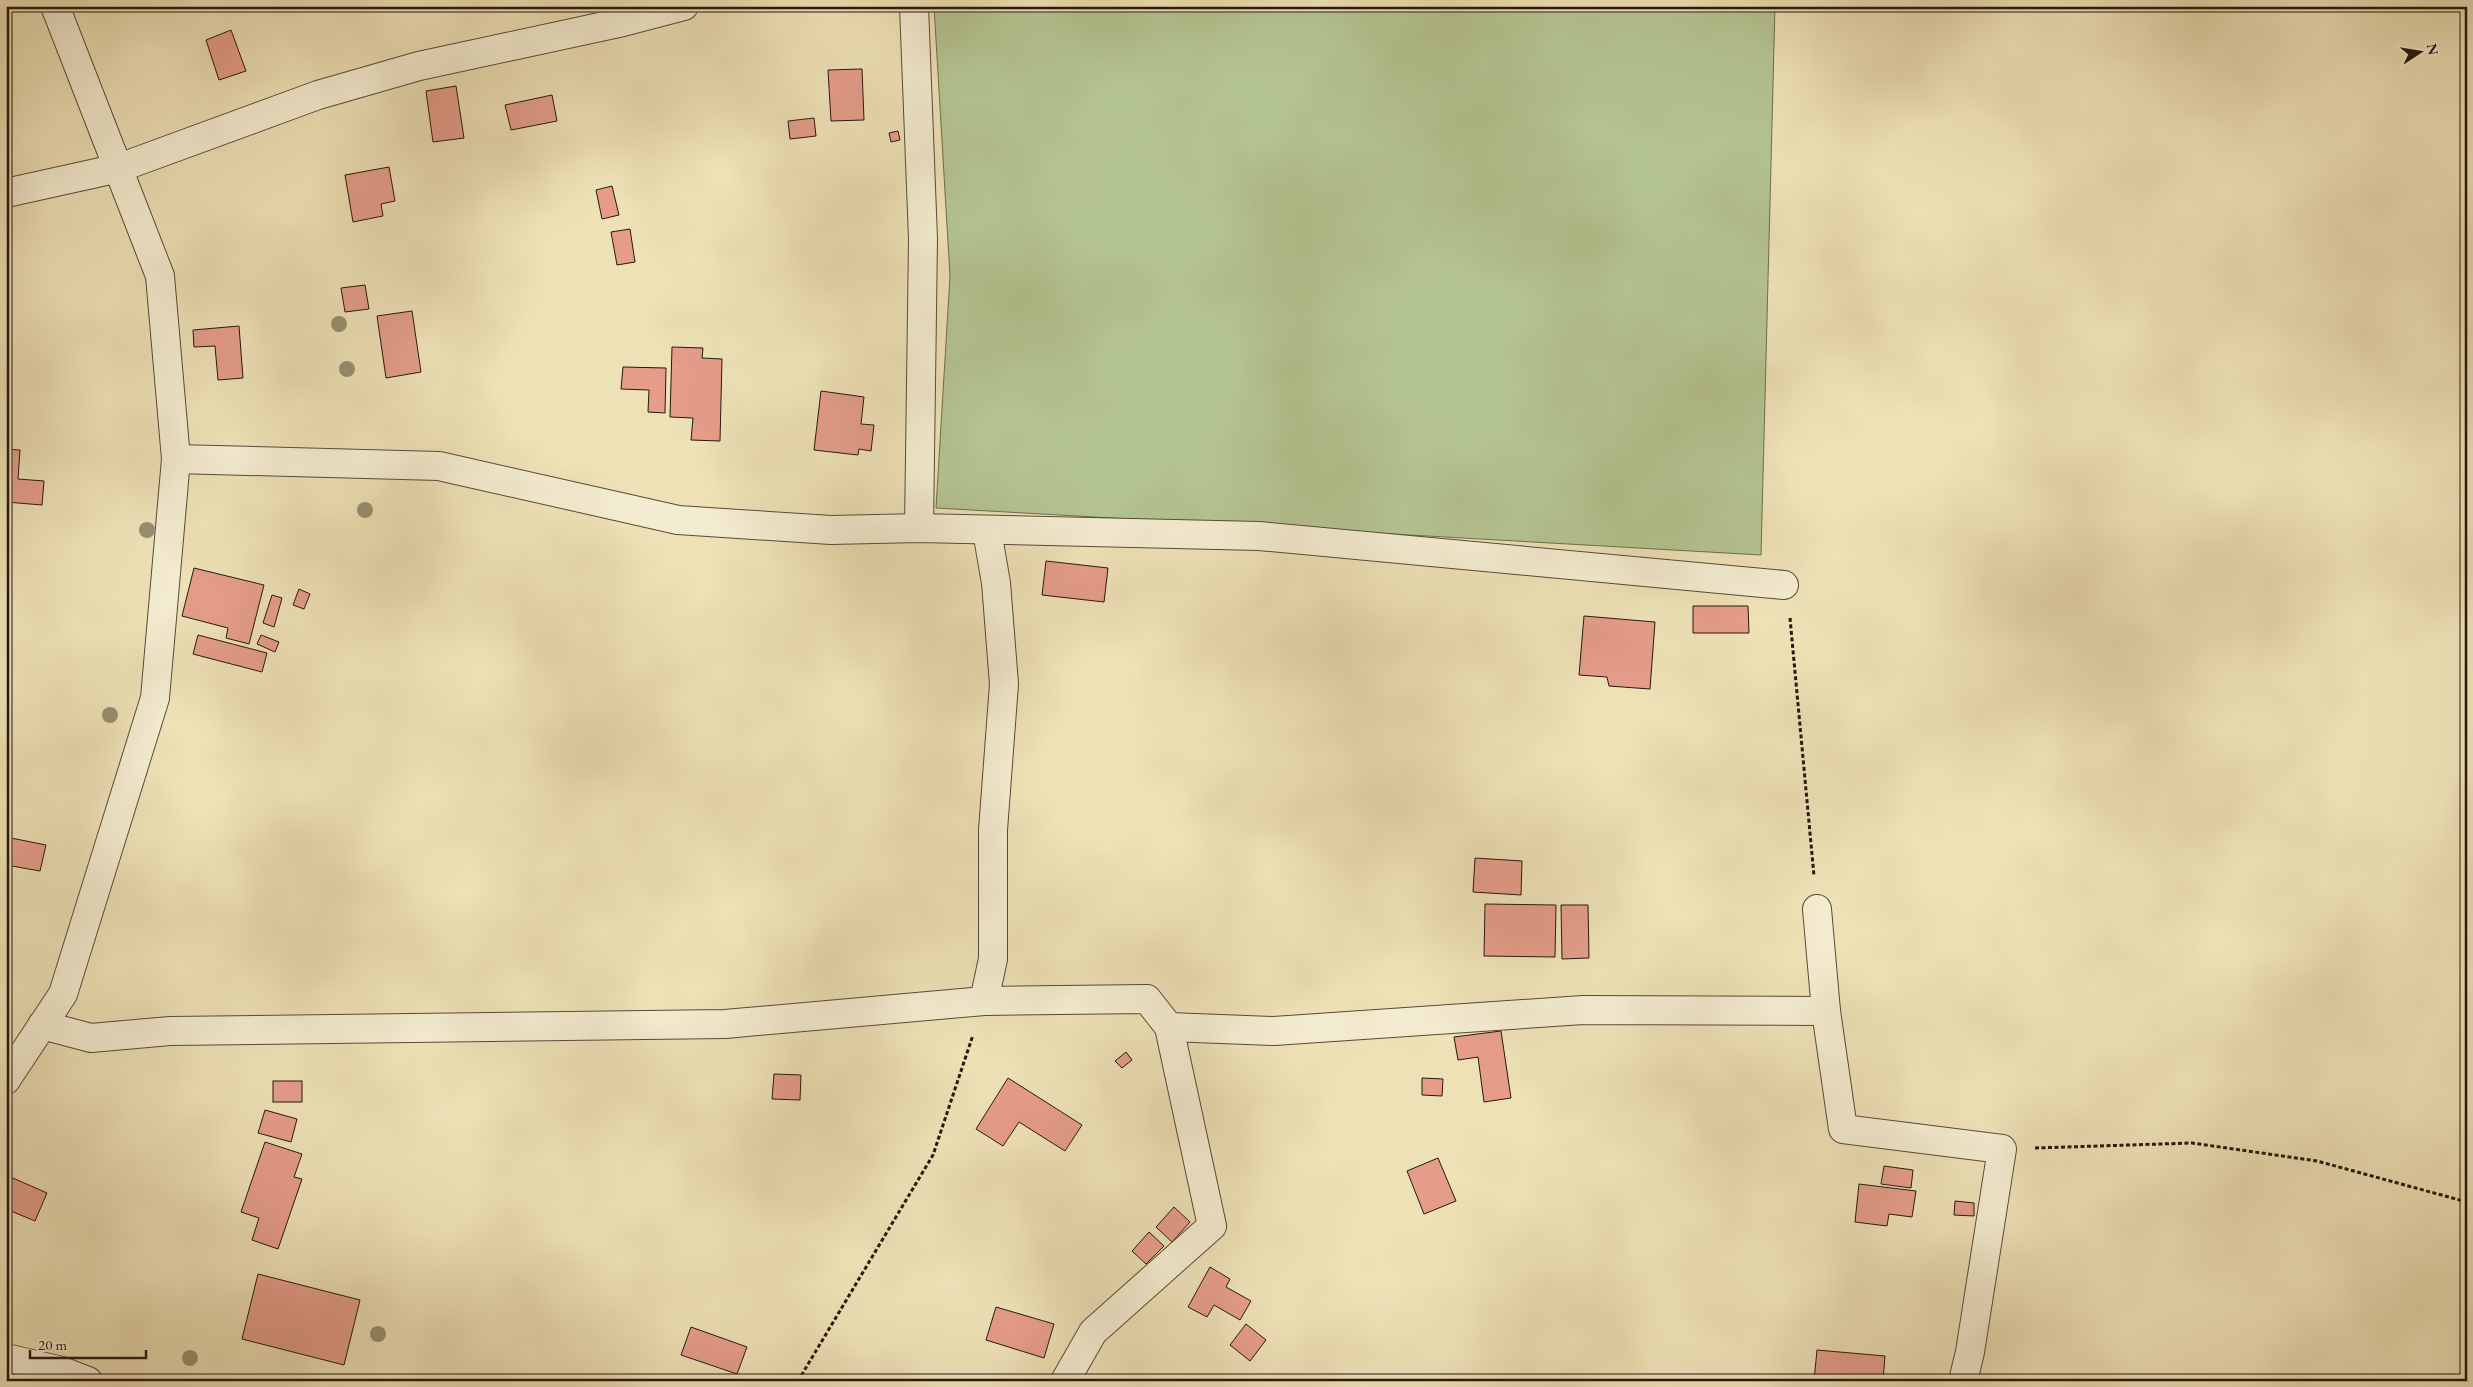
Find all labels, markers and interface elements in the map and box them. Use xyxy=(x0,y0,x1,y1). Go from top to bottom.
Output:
north arrow xyxy=(2396,28,2446,78)
text: N xyxy=(2423,42,2443,57)
scale bar xyxy=(30,1327,146,1359)
text: 20 m xyxy=(38,1335,67,1354)

